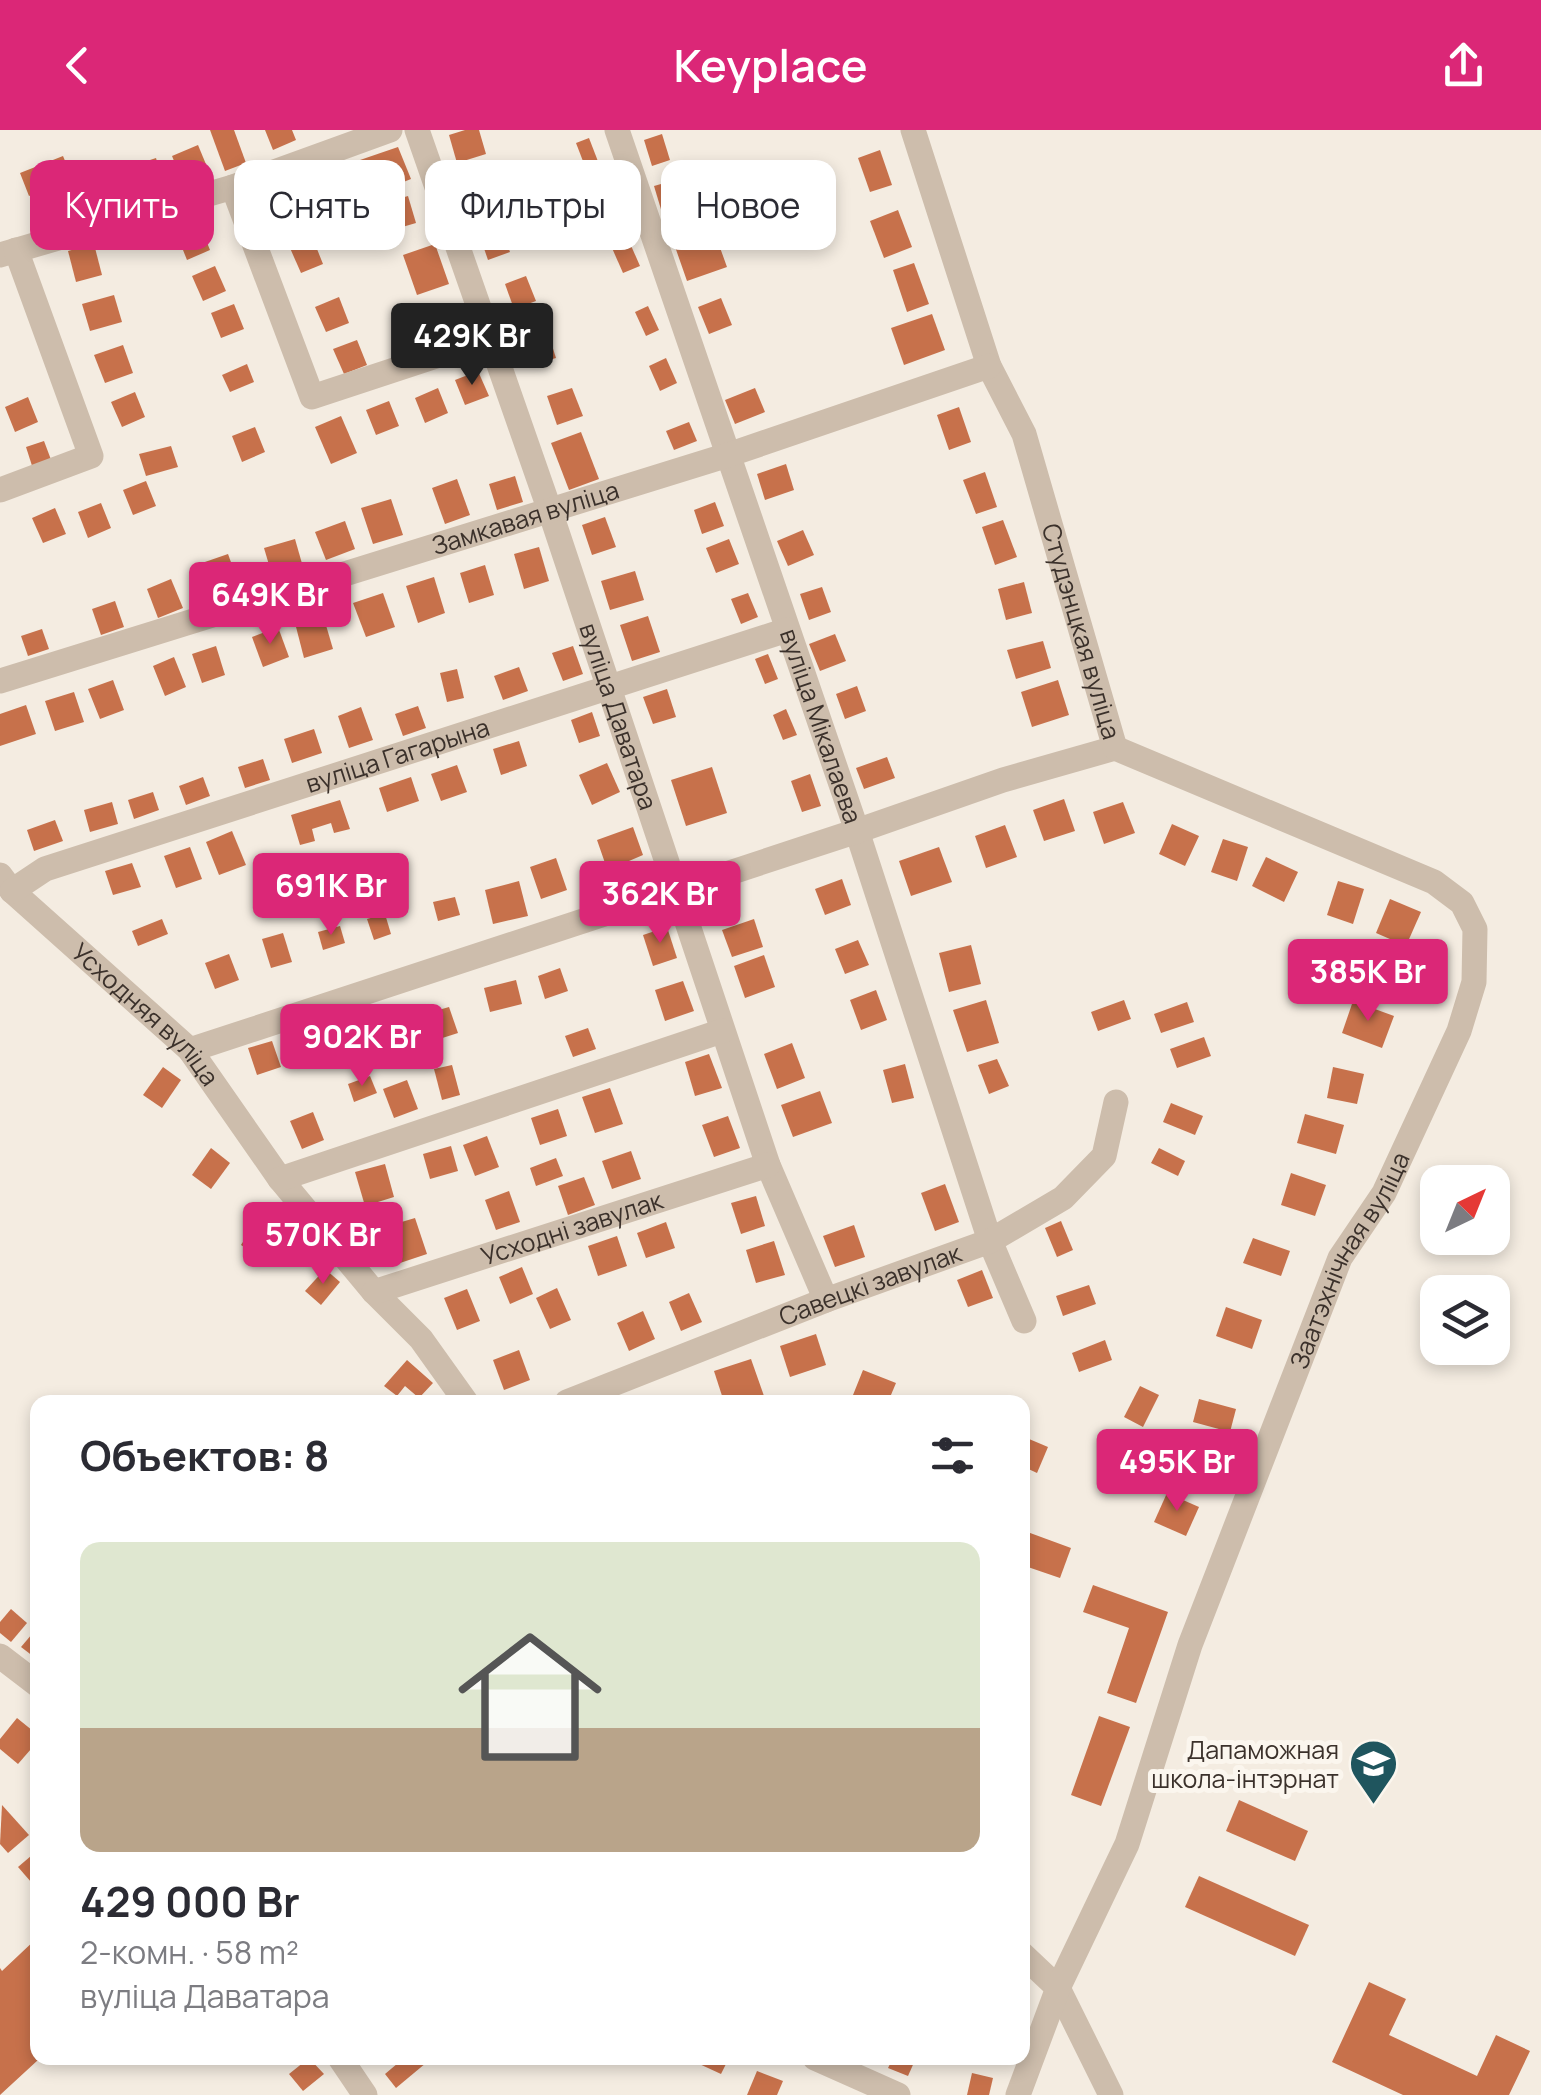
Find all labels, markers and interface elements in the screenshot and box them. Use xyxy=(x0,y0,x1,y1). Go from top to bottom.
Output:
text: Keyplace xyxy=(673,34,868,96)
icon: back xyxy=(50,38,105,93)
icon: share xyxy=(1436,38,1491,93)
chip: Купить xyxy=(30,160,214,250)
chip: Снять xyxy=(234,160,405,250)
chip: Фильтры xyxy=(425,160,641,250)
chip: Новое xyxy=(661,160,836,250)
pin: 429K Br xyxy=(380,303,564,388)
text: 429K Br xyxy=(413,313,531,357)
street label: Замкавая вуліца xyxy=(427,472,623,563)
street label: Студэнцкая вуліца xyxy=(1034,519,1130,743)
pin: 649K Br xyxy=(178,562,362,647)
text: 649K Br xyxy=(211,572,329,616)
street label: вуліца Даватара xyxy=(571,618,666,814)
street label: вуліца Мікалаева xyxy=(772,624,871,828)
street label: вуліца Гагарына xyxy=(301,709,494,801)
pin: 691K Br xyxy=(239,853,423,938)
pin: 362K Br xyxy=(568,861,752,946)
text: 691K Br xyxy=(275,863,387,907)
text: 362K Br xyxy=(602,871,718,915)
street label: Усходняя вуліца xyxy=(64,935,228,1092)
pin: 385K Br xyxy=(1276,939,1460,1024)
text: 385K Br xyxy=(1310,949,1426,993)
pin: 902K Br xyxy=(270,1004,454,1089)
text: 902K Br xyxy=(302,1014,422,1058)
street label: Заатэхнічная вуліца xyxy=(1281,1146,1418,1374)
north arrow xyxy=(1420,1165,1510,1255)
map controls xyxy=(1420,1165,1510,1365)
street label: Усходні завулак xyxy=(477,1182,668,1273)
pin: 570K Br xyxy=(231,1202,415,1287)
text: 570K Br xyxy=(265,1212,381,1256)
street label: Савецкі завулак xyxy=(774,1235,966,1334)
button: layers xyxy=(1420,1275,1510,1365)
text: Объектов: 8 xyxy=(80,1426,329,1484)
icon: filters xyxy=(925,1428,980,1483)
pin: 495K Br xyxy=(1085,1429,1269,1514)
text: 495K Br xyxy=(1119,1439,1235,1483)
icon: home xyxy=(440,1607,620,1787)
place label: Дапаможная школа-інтэрнат xyxy=(1151,1732,1339,1796)
school or university icon: Дапаможная школа-інтэрнат xyxy=(1348,1738,1400,1806)
text: 429 000 Br xyxy=(80,1872,300,1930)
text: 2-комн. · 58 m² xyxy=(80,1930,299,1974)
text: вуліца Даватара xyxy=(80,1974,330,2018)

